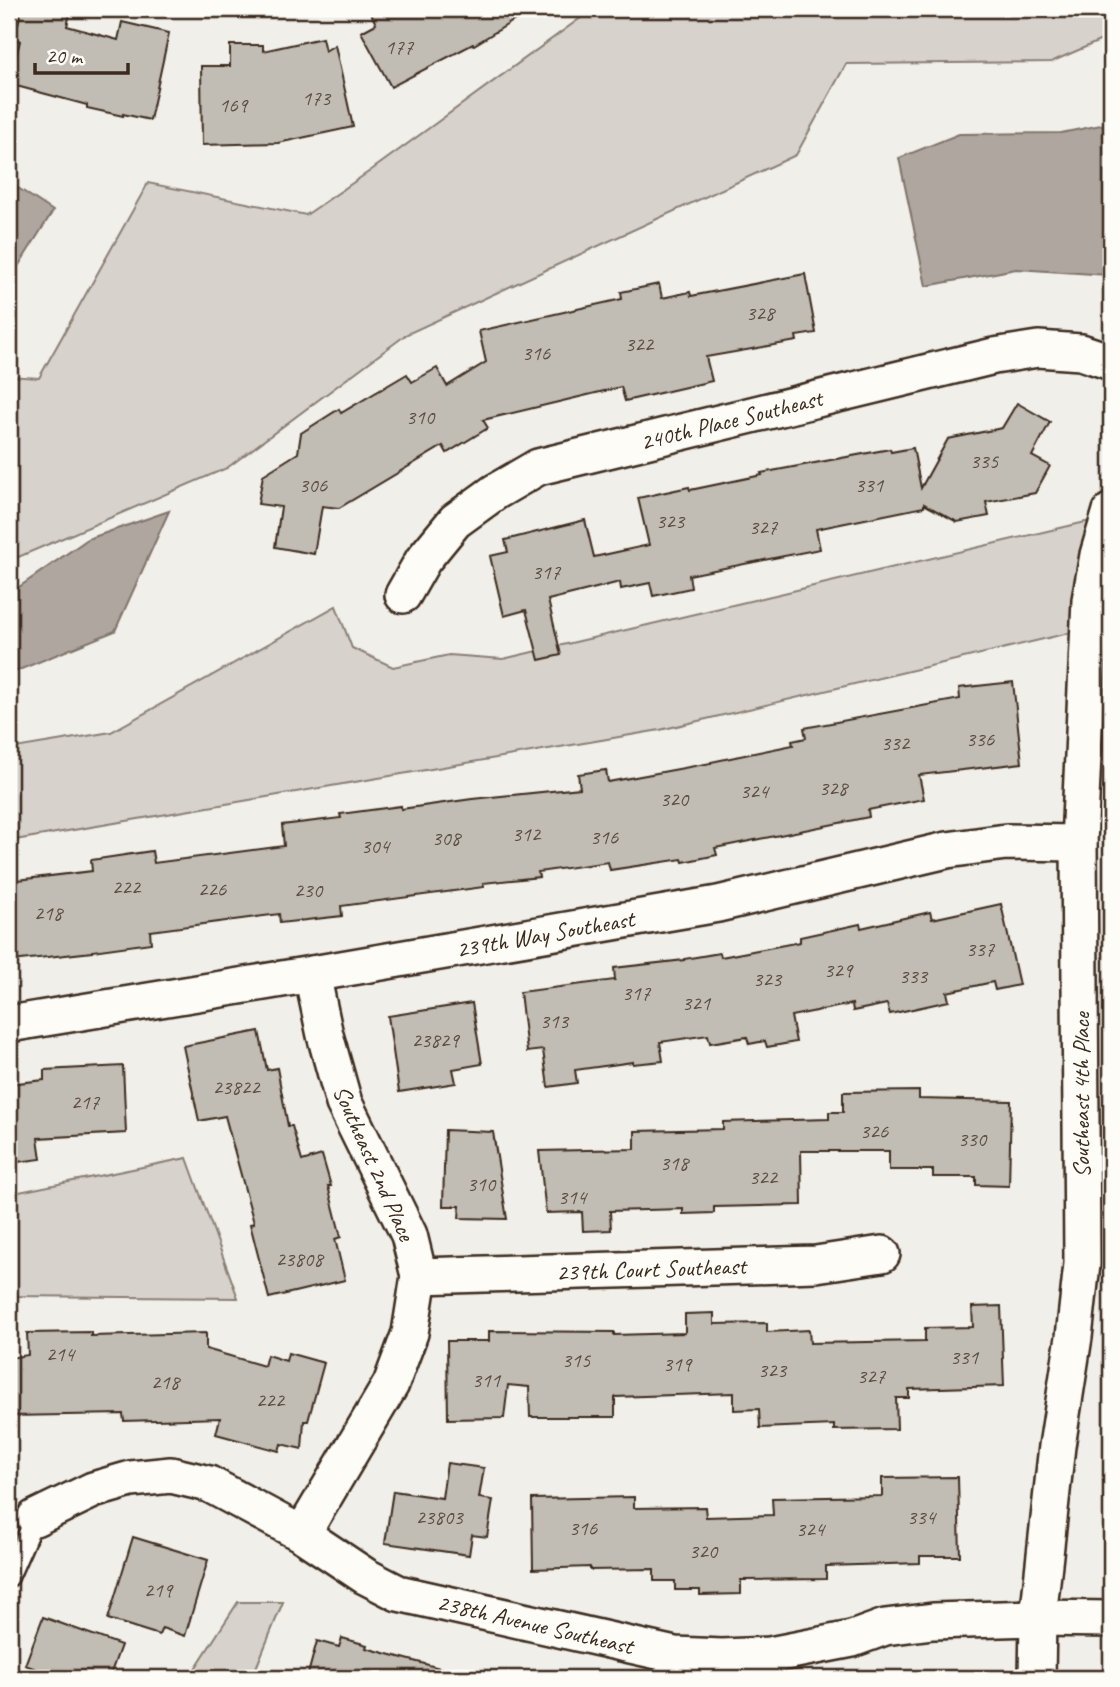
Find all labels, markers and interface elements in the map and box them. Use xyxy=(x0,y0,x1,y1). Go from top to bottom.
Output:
scale bar xyxy=(35,32,128,76)
house number: 177 xyxy=(385,34,415,60)
text: 20 m xyxy=(46,43,84,69)
house number: 173 xyxy=(302,85,332,111)
house number: 169 xyxy=(219,92,249,118)
house number: 328 xyxy=(746,300,777,326)
house number: 322 xyxy=(625,331,655,357)
house number: 316 xyxy=(522,340,551,366)
street label: 240th Place Southeast xyxy=(637,382,827,457)
house number: 310 xyxy=(406,404,436,430)
house number: 335 xyxy=(970,448,1000,474)
house number: 306 xyxy=(299,472,328,498)
house number: 331 xyxy=(855,472,885,498)
house number: 323 xyxy=(656,508,686,534)
house number: 327 xyxy=(749,514,779,540)
house number: 317 xyxy=(532,559,562,585)
house number: 336 xyxy=(966,726,995,752)
house number: 332 xyxy=(881,730,911,756)
house number: 328 xyxy=(819,775,850,801)
house number: 324 xyxy=(740,778,771,804)
house number: 320 xyxy=(660,786,690,812)
house number: 312 xyxy=(512,821,542,847)
house number: 316 xyxy=(590,824,619,850)
house number: 308 xyxy=(432,825,463,851)
house number: 304 xyxy=(361,833,392,859)
house number: 222 xyxy=(112,874,142,900)
house number: 226 xyxy=(198,876,227,902)
house number: 230 xyxy=(294,877,324,903)
house number: 218 xyxy=(34,900,65,926)
street label: 239th Way Southeast xyxy=(454,903,638,964)
house number: 337 xyxy=(966,936,996,962)
house number: 329 xyxy=(824,957,854,983)
house number: 333 xyxy=(899,963,929,989)
house number: 323 xyxy=(753,966,783,992)
house number: 317 xyxy=(622,980,652,1006)
house number: 321 xyxy=(682,990,712,1016)
house number: 313 xyxy=(540,1008,570,1034)
street label: Southeast 4th Place xyxy=(1066,1010,1096,1178)
house number: 23829 xyxy=(411,1027,460,1053)
house number: 23822 xyxy=(212,1074,261,1100)
street label: Southeast 2nd Place xyxy=(326,1081,422,1247)
house number: 217 xyxy=(71,1089,101,1115)
house number: 326 xyxy=(860,1118,889,1144)
house number: 330 xyxy=(958,1126,988,1152)
house number: 318 xyxy=(660,1150,691,1176)
house number: 322 xyxy=(749,1164,779,1190)
house number: 310 xyxy=(467,1171,497,1197)
house number: 314 xyxy=(558,1184,589,1210)
house number: 23808 xyxy=(275,1246,325,1272)
street label: 239th Court Southeast xyxy=(556,1251,748,1287)
house number: 214 xyxy=(46,1341,77,1367)
house number: 331 xyxy=(950,1344,980,1370)
house number: 315 xyxy=(562,1347,592,1373)
house number: 319 xyxy=(663,1351,693,1377)
house number: 323 xyxy=(758,1357,788,1383)
house number: 327 xyxy=(857,1363,887,1389)
house number: 311 xyxy=(472,1367,502,1393)
house number: 218 xyxy=(151,1369,182,1395)
house number: 222 xyxy=(256,1387,286,1413)
house number: 23803 xyxy=(415,1504,464,1530)
house number: 334 xyxy=(907,1504,938,1530)
house number: 316 xyxy=(569,1515,598,1541)
house number: 324 xyxy=(796,1516,827,1542)
house number: 320 xyxy=(689,1538,719,1564)
house number: 219 xyxy=(144,1577,174,1603)
street label: 238th Avenue Southeast xyxy=(434,1587,638,1662)

